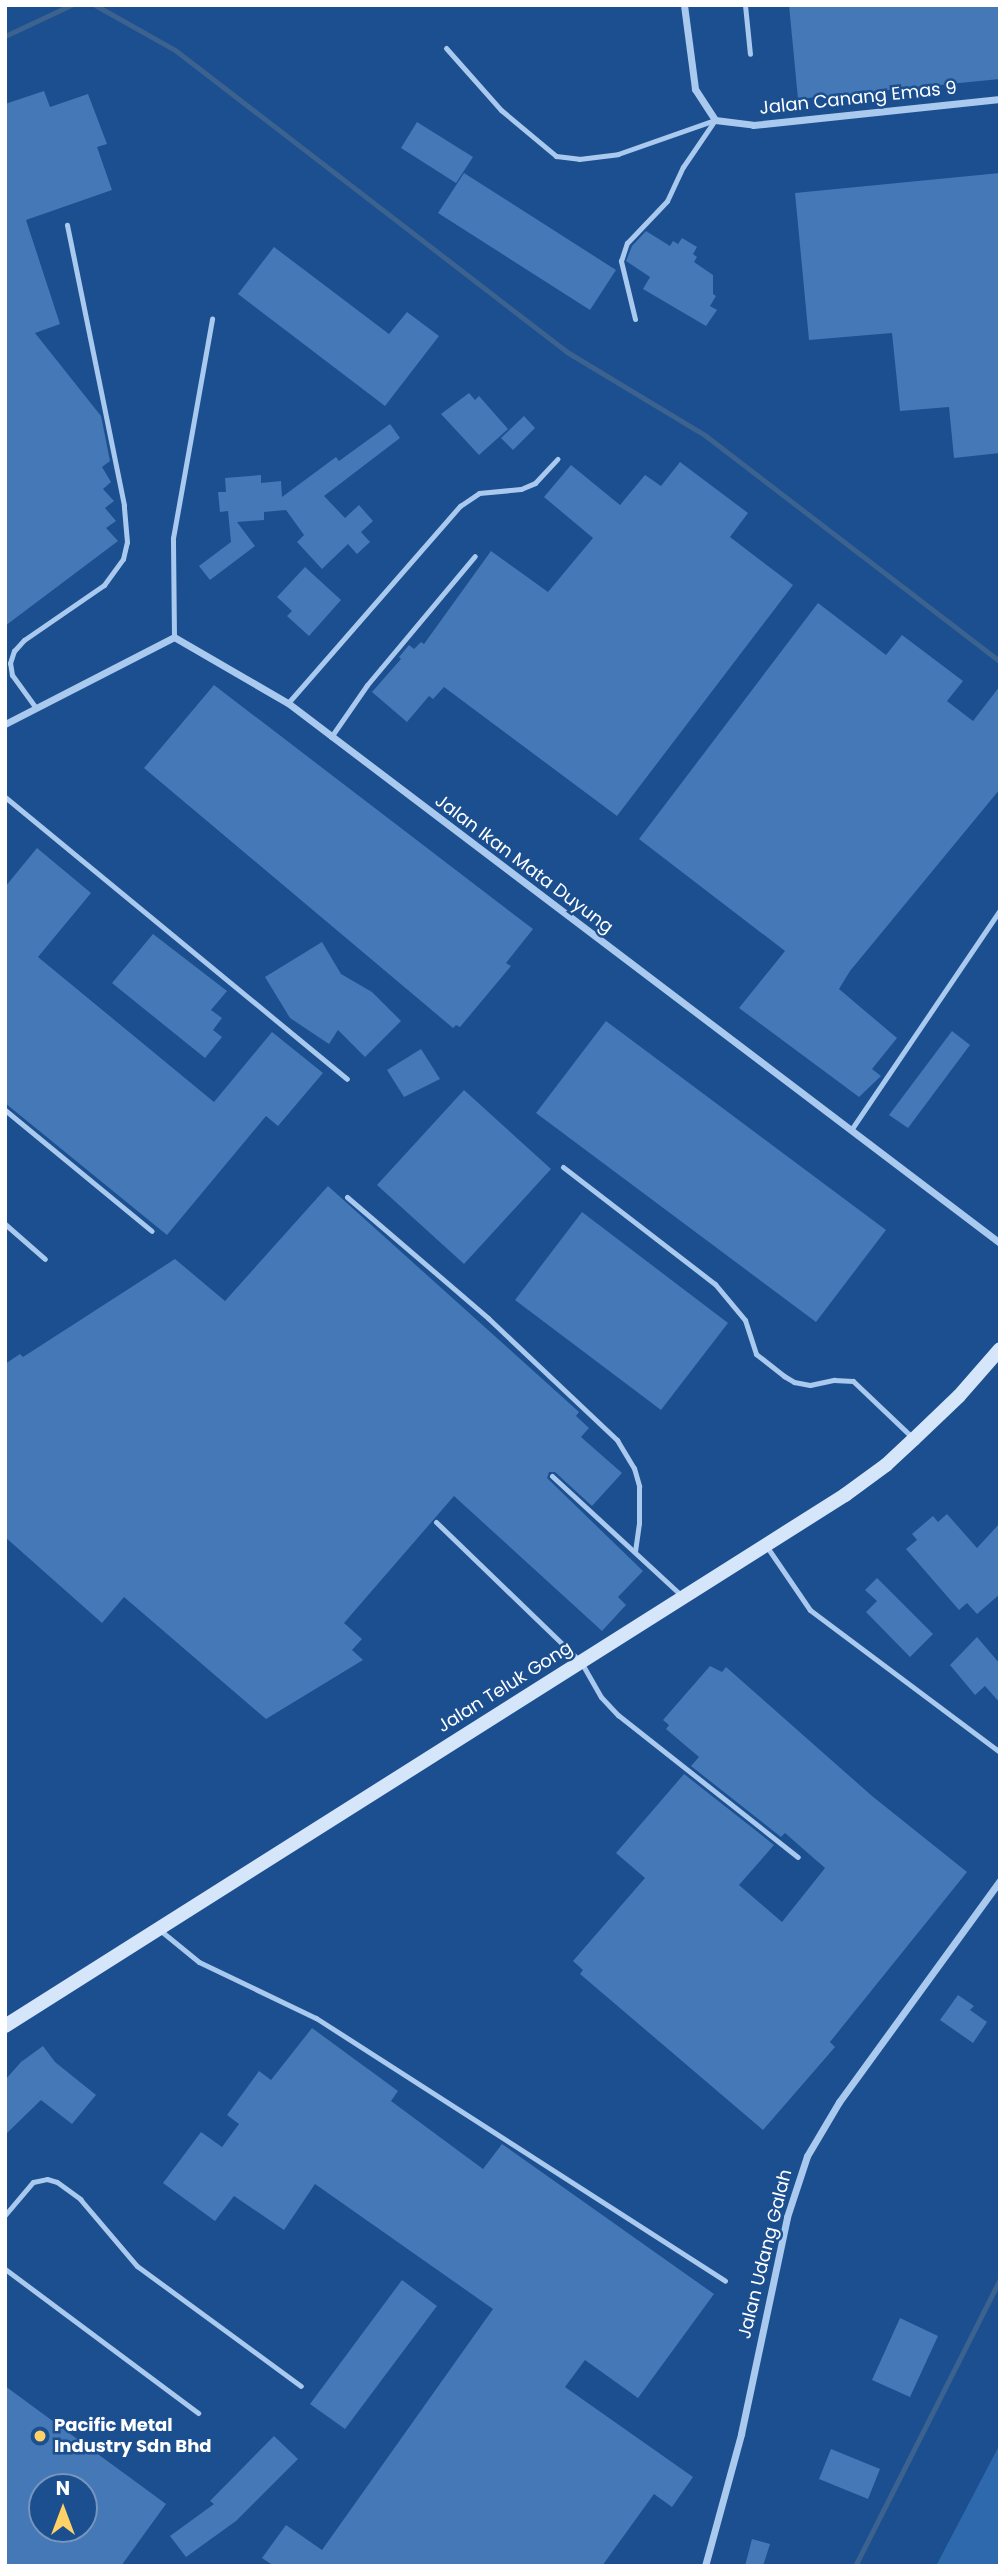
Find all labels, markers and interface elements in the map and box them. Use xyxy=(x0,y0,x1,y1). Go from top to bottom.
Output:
street label: Jalan Canang Emas 9 xyxy=(758,77,958,119)
street label: Jalan Ikan Mata Duyung xyxy=(431,790,617,938)
street label: Jalan Teluk Gong xyxy=(434,1637,576,1737)
street label: Jalan Udang Galah xyxy=(733,2167,797,2341)
place label: Pacific Metal Industry Sdn Bhd xyxy=(54,2415,211,2458)
marker: Pacific Metal Industry Sdn Bhd xyxy=(32,2428,48,2444)
north arrow xyxy=(28,2473,98,2543)
text: N xyxy=(56,2475,70,2502)

